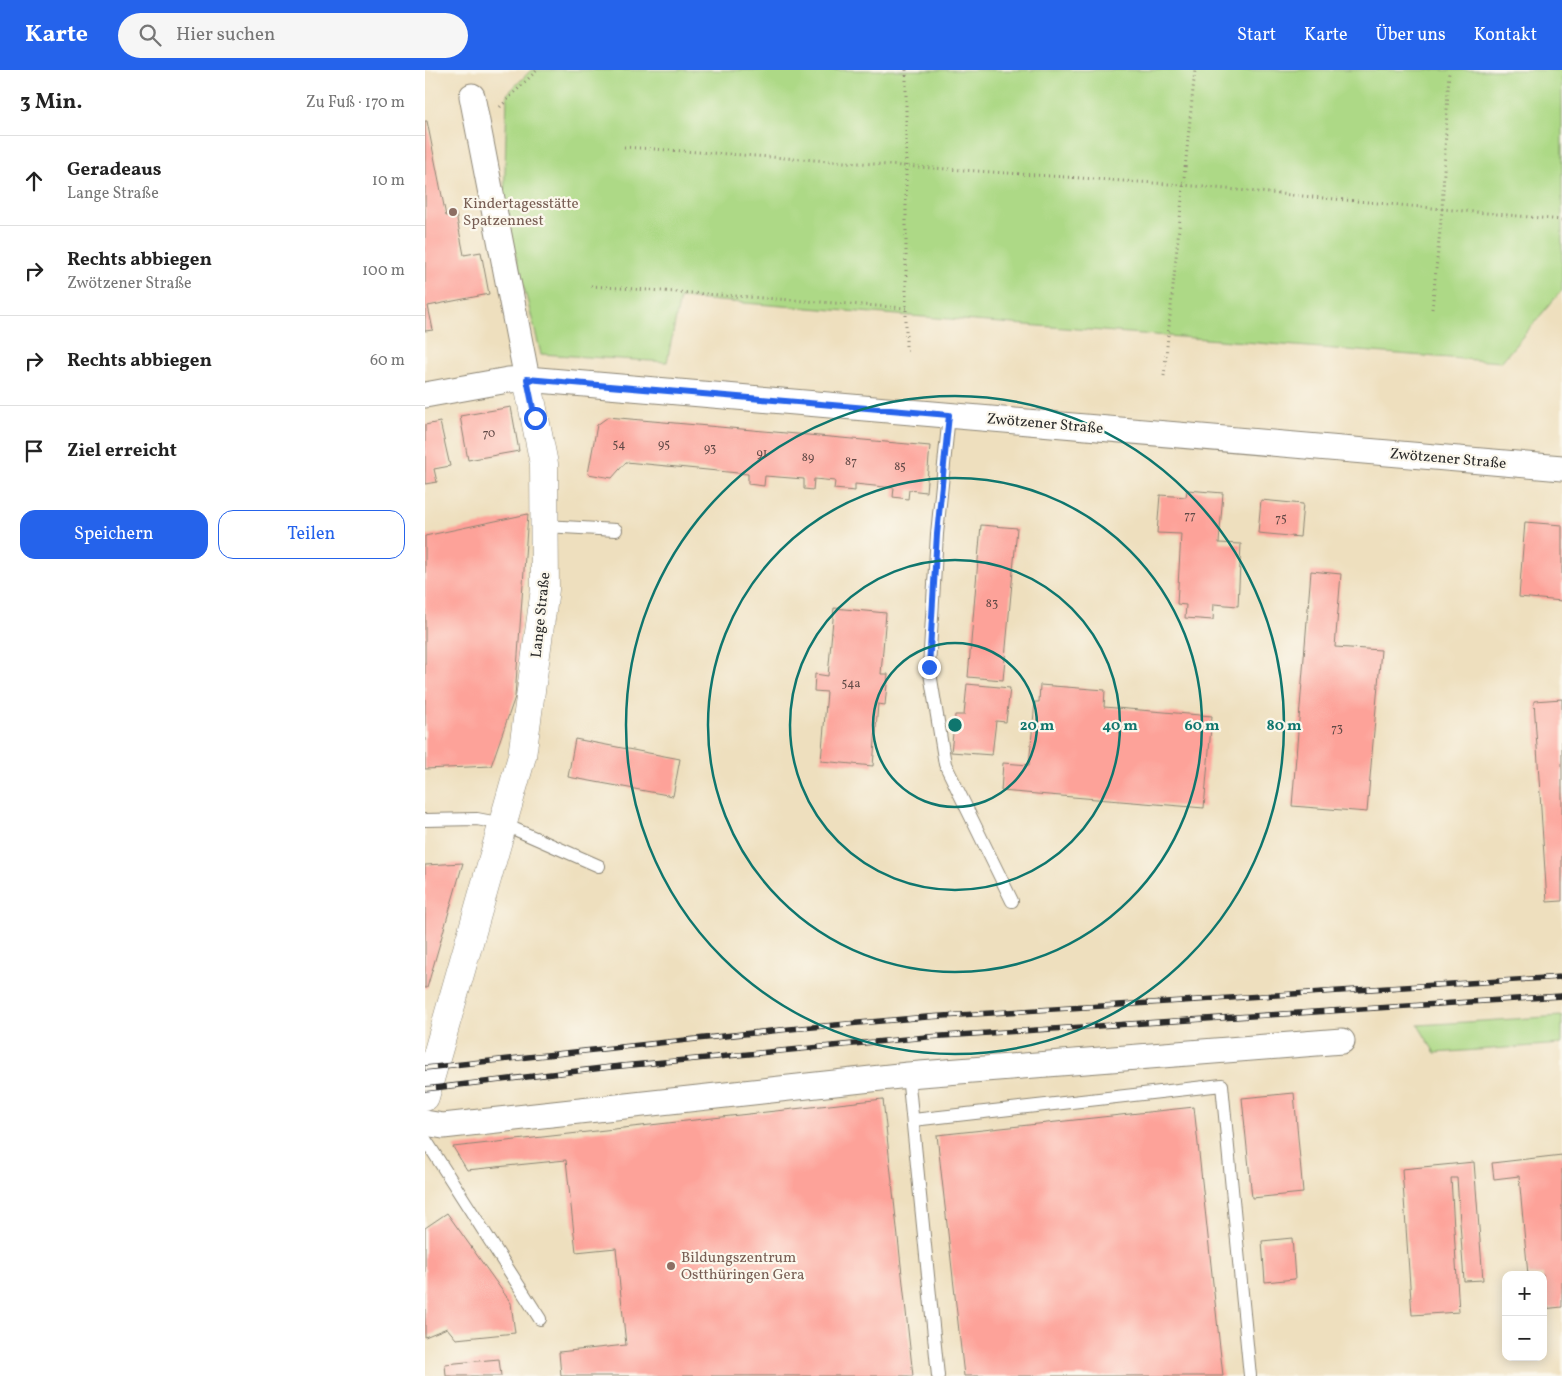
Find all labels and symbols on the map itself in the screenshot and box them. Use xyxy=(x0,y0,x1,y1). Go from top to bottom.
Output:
place label: Kindertagesstätte Spatzennest xyxy=(463,194,579,232)
marker: Kindertagesstätte Spatzennest xyxy=(447,206,459,218)
route start xyxy=(524,407,547,430)
street label: Zwötzener Straße xyxy=(986,409,1104,440)
house number: 70 xyxy=(483,426,495,442)
house number: 54 xyxy=(613,437,625,453)
house number: 95 xyxy=(658,437,670,453)
house number: 93 xyxy=(704,441,716,457)
street label: Zwötzener Straße xyxy=(1389,444,1507,475)
house number: 91 xyxy=(757,446,767,462)
house number: 89 xyxy=(802,450,814,466)
house number: 87 xyxy=(845,454,857,470)
house number: 85 xyxy=(894,459,906,475)
house number: 77 xyxy=(1184,508,1196,524)
house number: 75 xyxy=(1275,511,1287,527)
street label: Lange Straße xyxy=(527,571,556,659)
house number: 83 xyxy=(986,596,998,612)
route end xyxy=(918,656,941,679)
house number: 54a xyxy=(842,676,860,692)
centre of rings xyxy=(946,716,964,734)
text: 20 m xyxy=(1020,716,1055,737)
text: 40 m xyxy=(1102,716,1138,737)
text: 60 m xyxy=(1185,716,1220,737)
text: 80 m xyxy=(1267,716,1302,737)
house number: 73 xyxy=(1331,721,1343,737)
place label: Bildungszentrum Ostthüringen Gera xyxy=(681,1248,804,1286)
marker: Bildungszentrum Ostthüringen Gera xyxy=(665,1260,677,1272)

